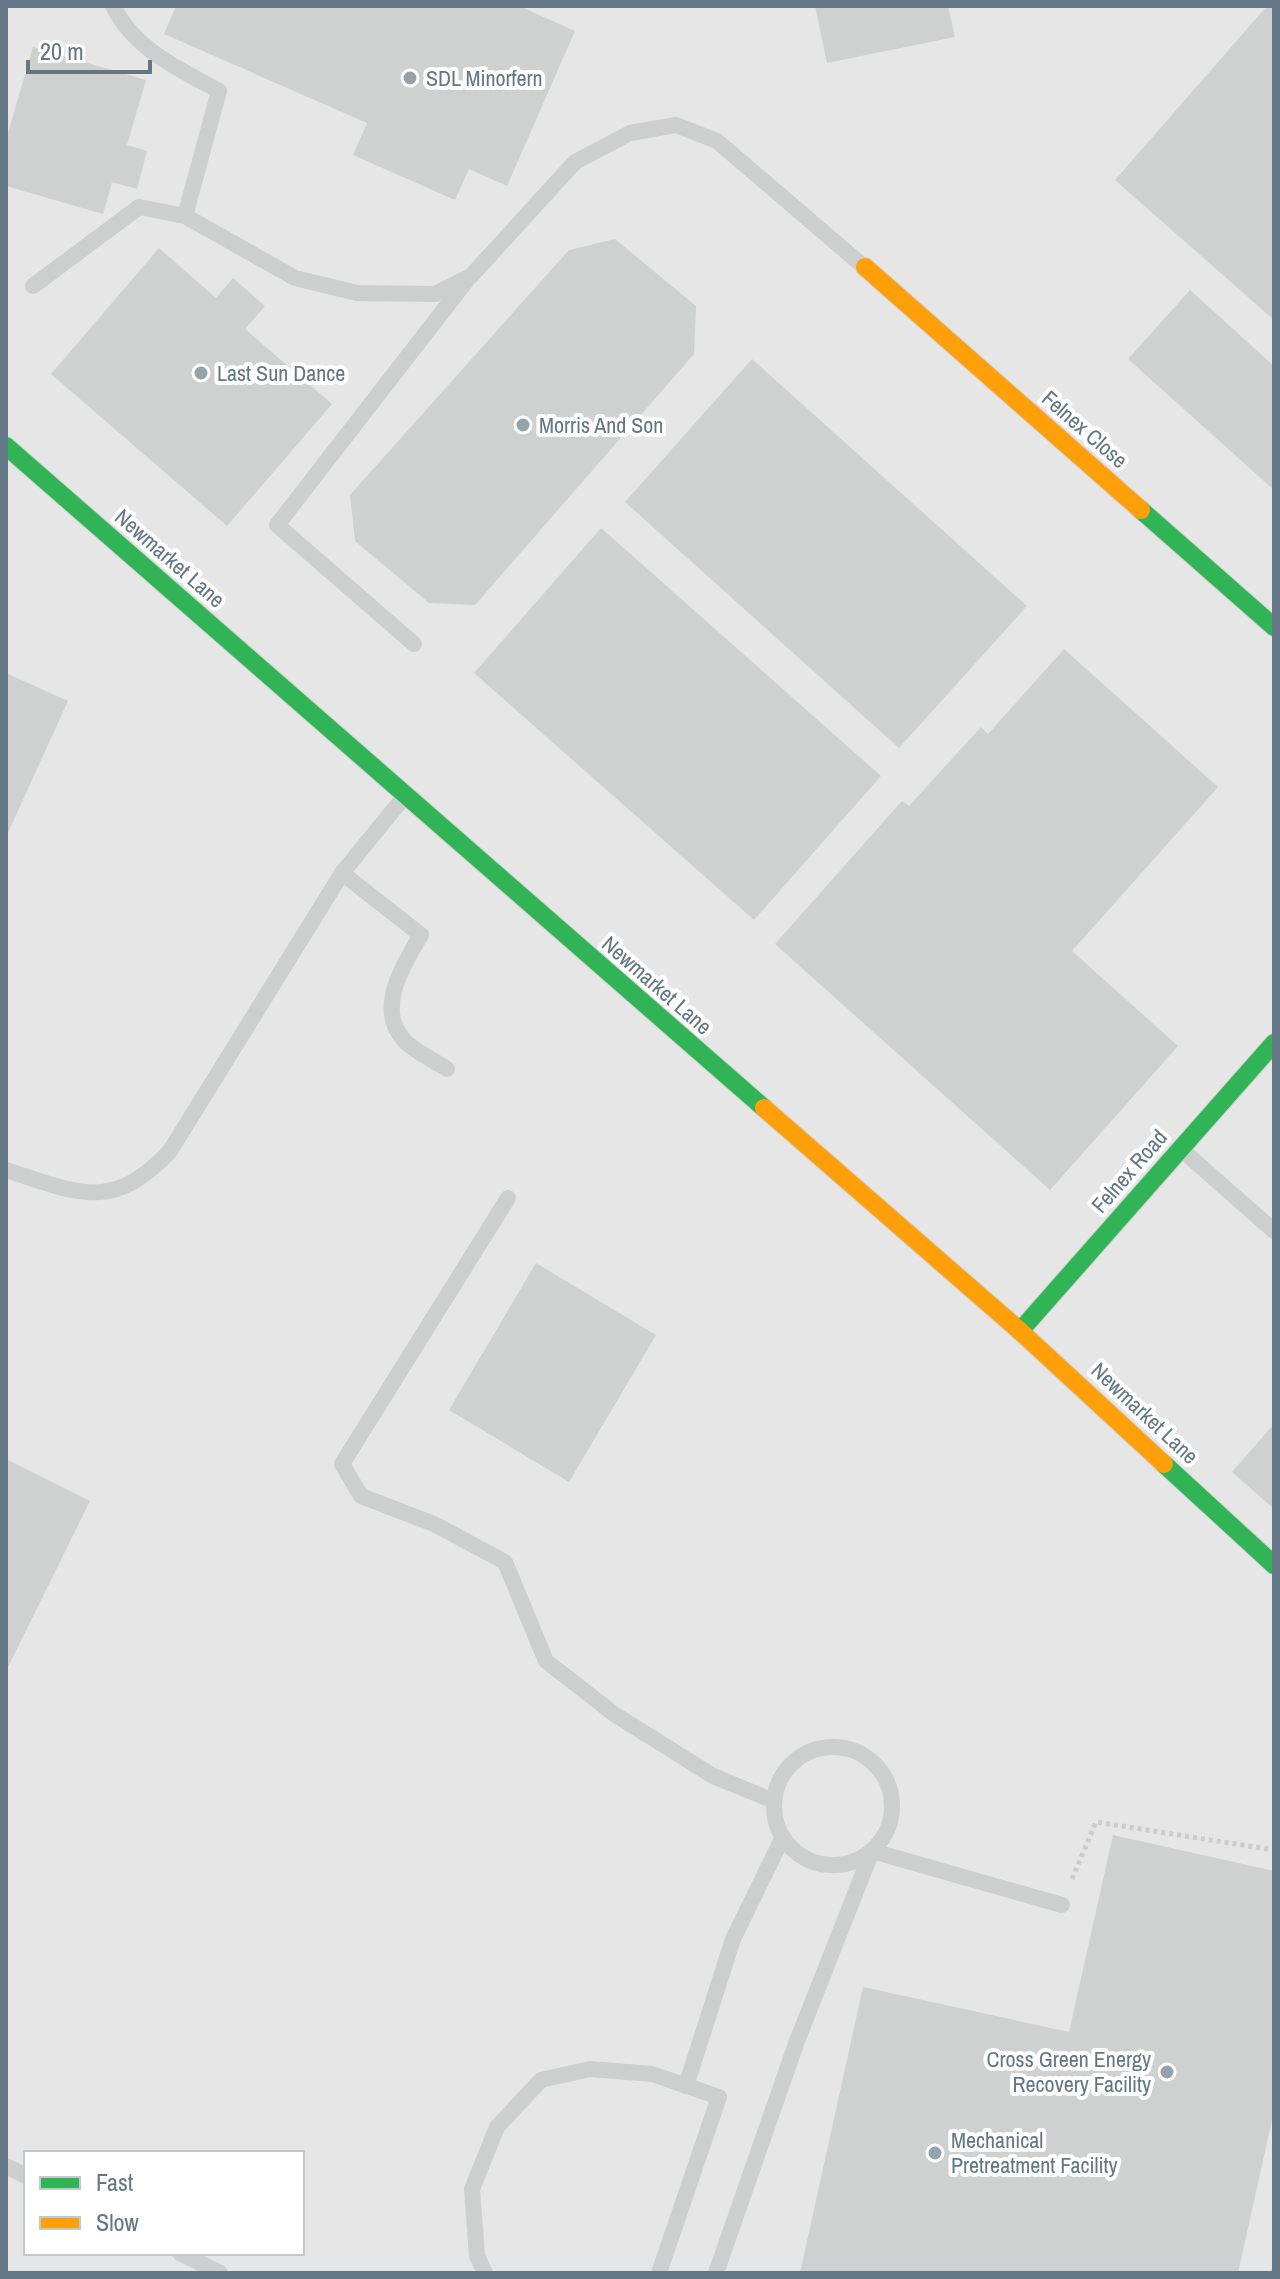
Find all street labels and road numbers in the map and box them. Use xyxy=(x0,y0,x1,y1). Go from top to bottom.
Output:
street label: Felnex Close xyxy=(1036,383,1134,475)
street label: Newmarket Lane xyxy=(109,502,231,614)
street label: Newmarket Lane xyxy=(596,929,718,1041)
street label: Felnex Road xyxy=(1084,1123,1174,1219)
street label: Newmarket Lane xyxy=(1085,1356,1205,1470)

